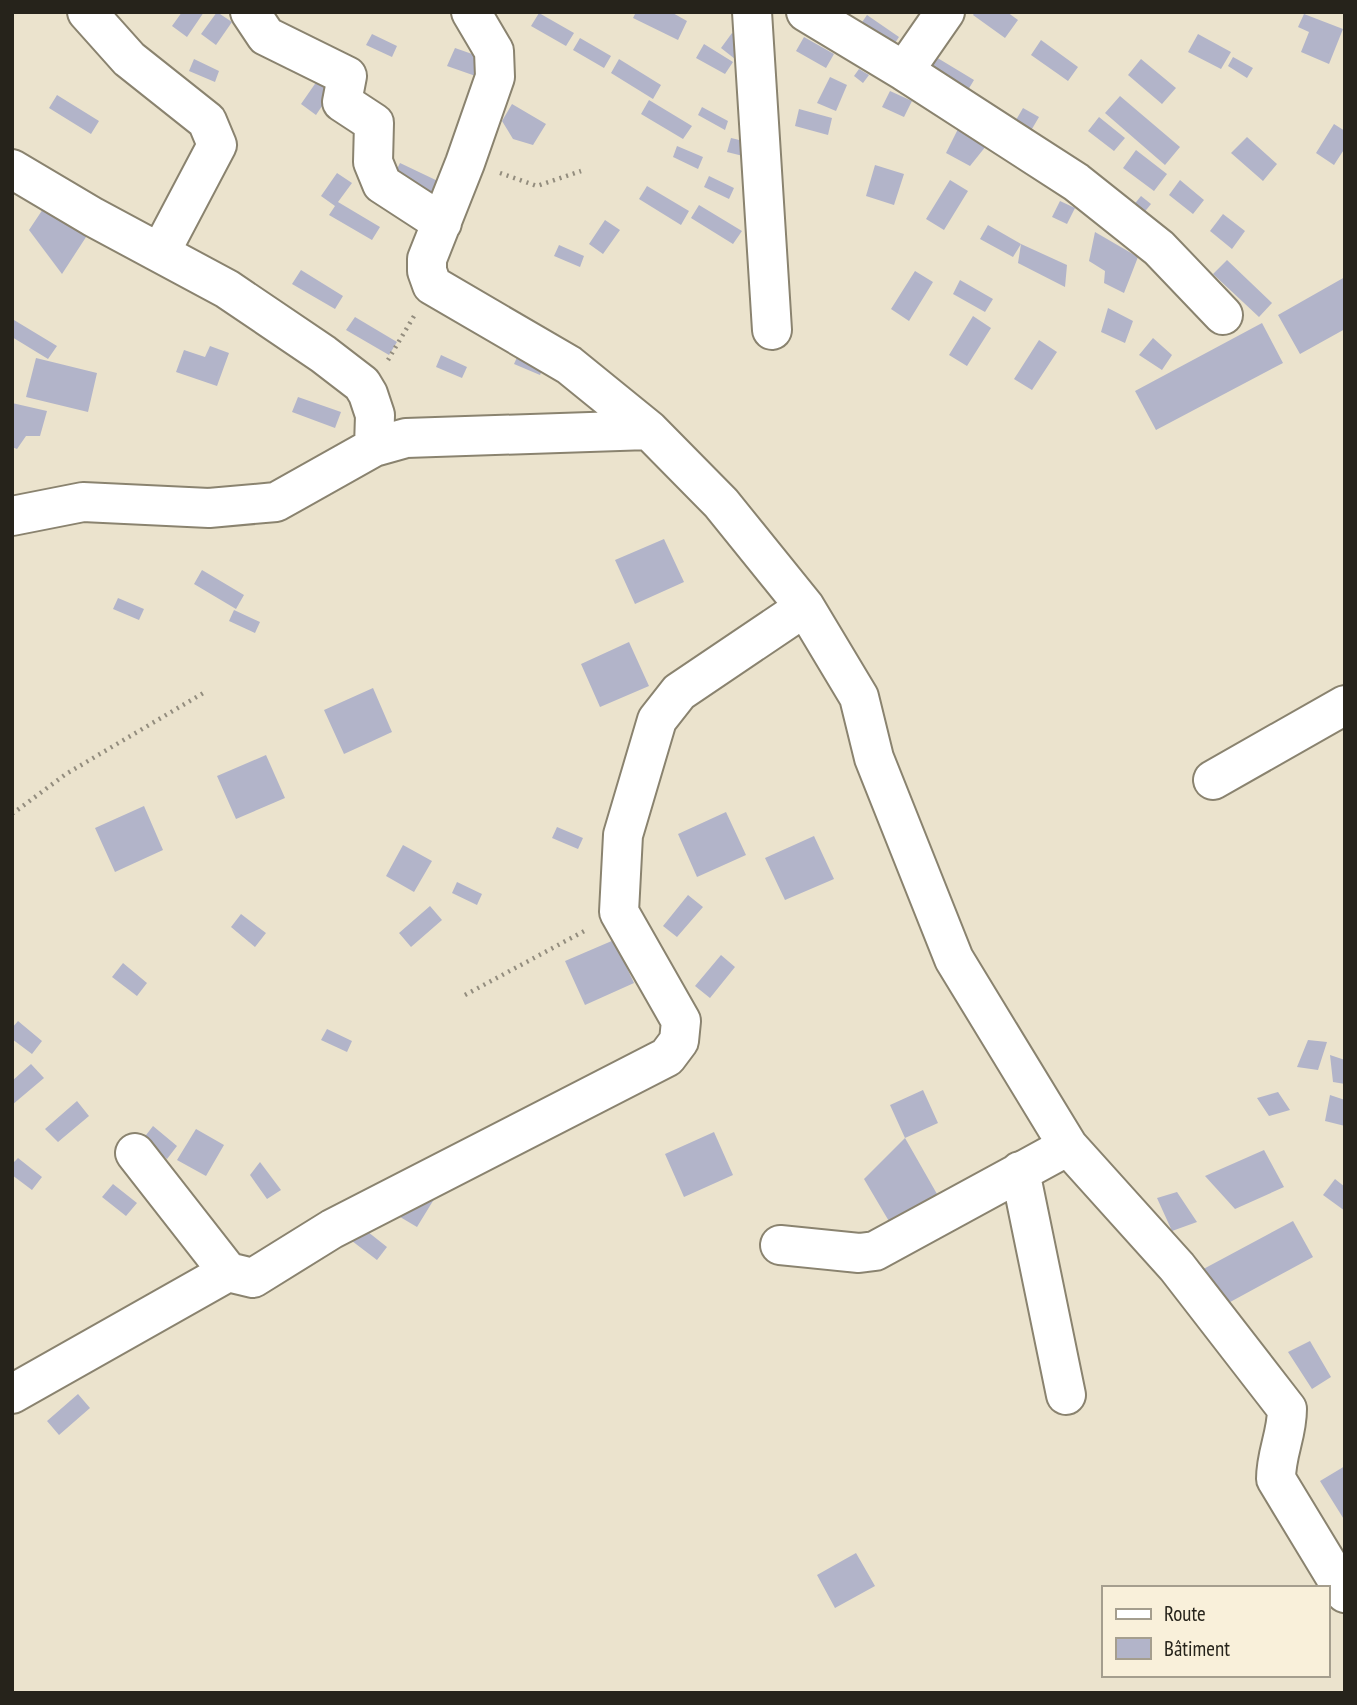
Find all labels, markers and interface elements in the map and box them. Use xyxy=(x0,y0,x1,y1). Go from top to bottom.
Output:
legend xyxy=(1102,1586,1329,1677)
text: Route xyxy=(1164,1600,1206,1627)
text: Bâtiment xyxy=(1164,1635,1230,1662)

